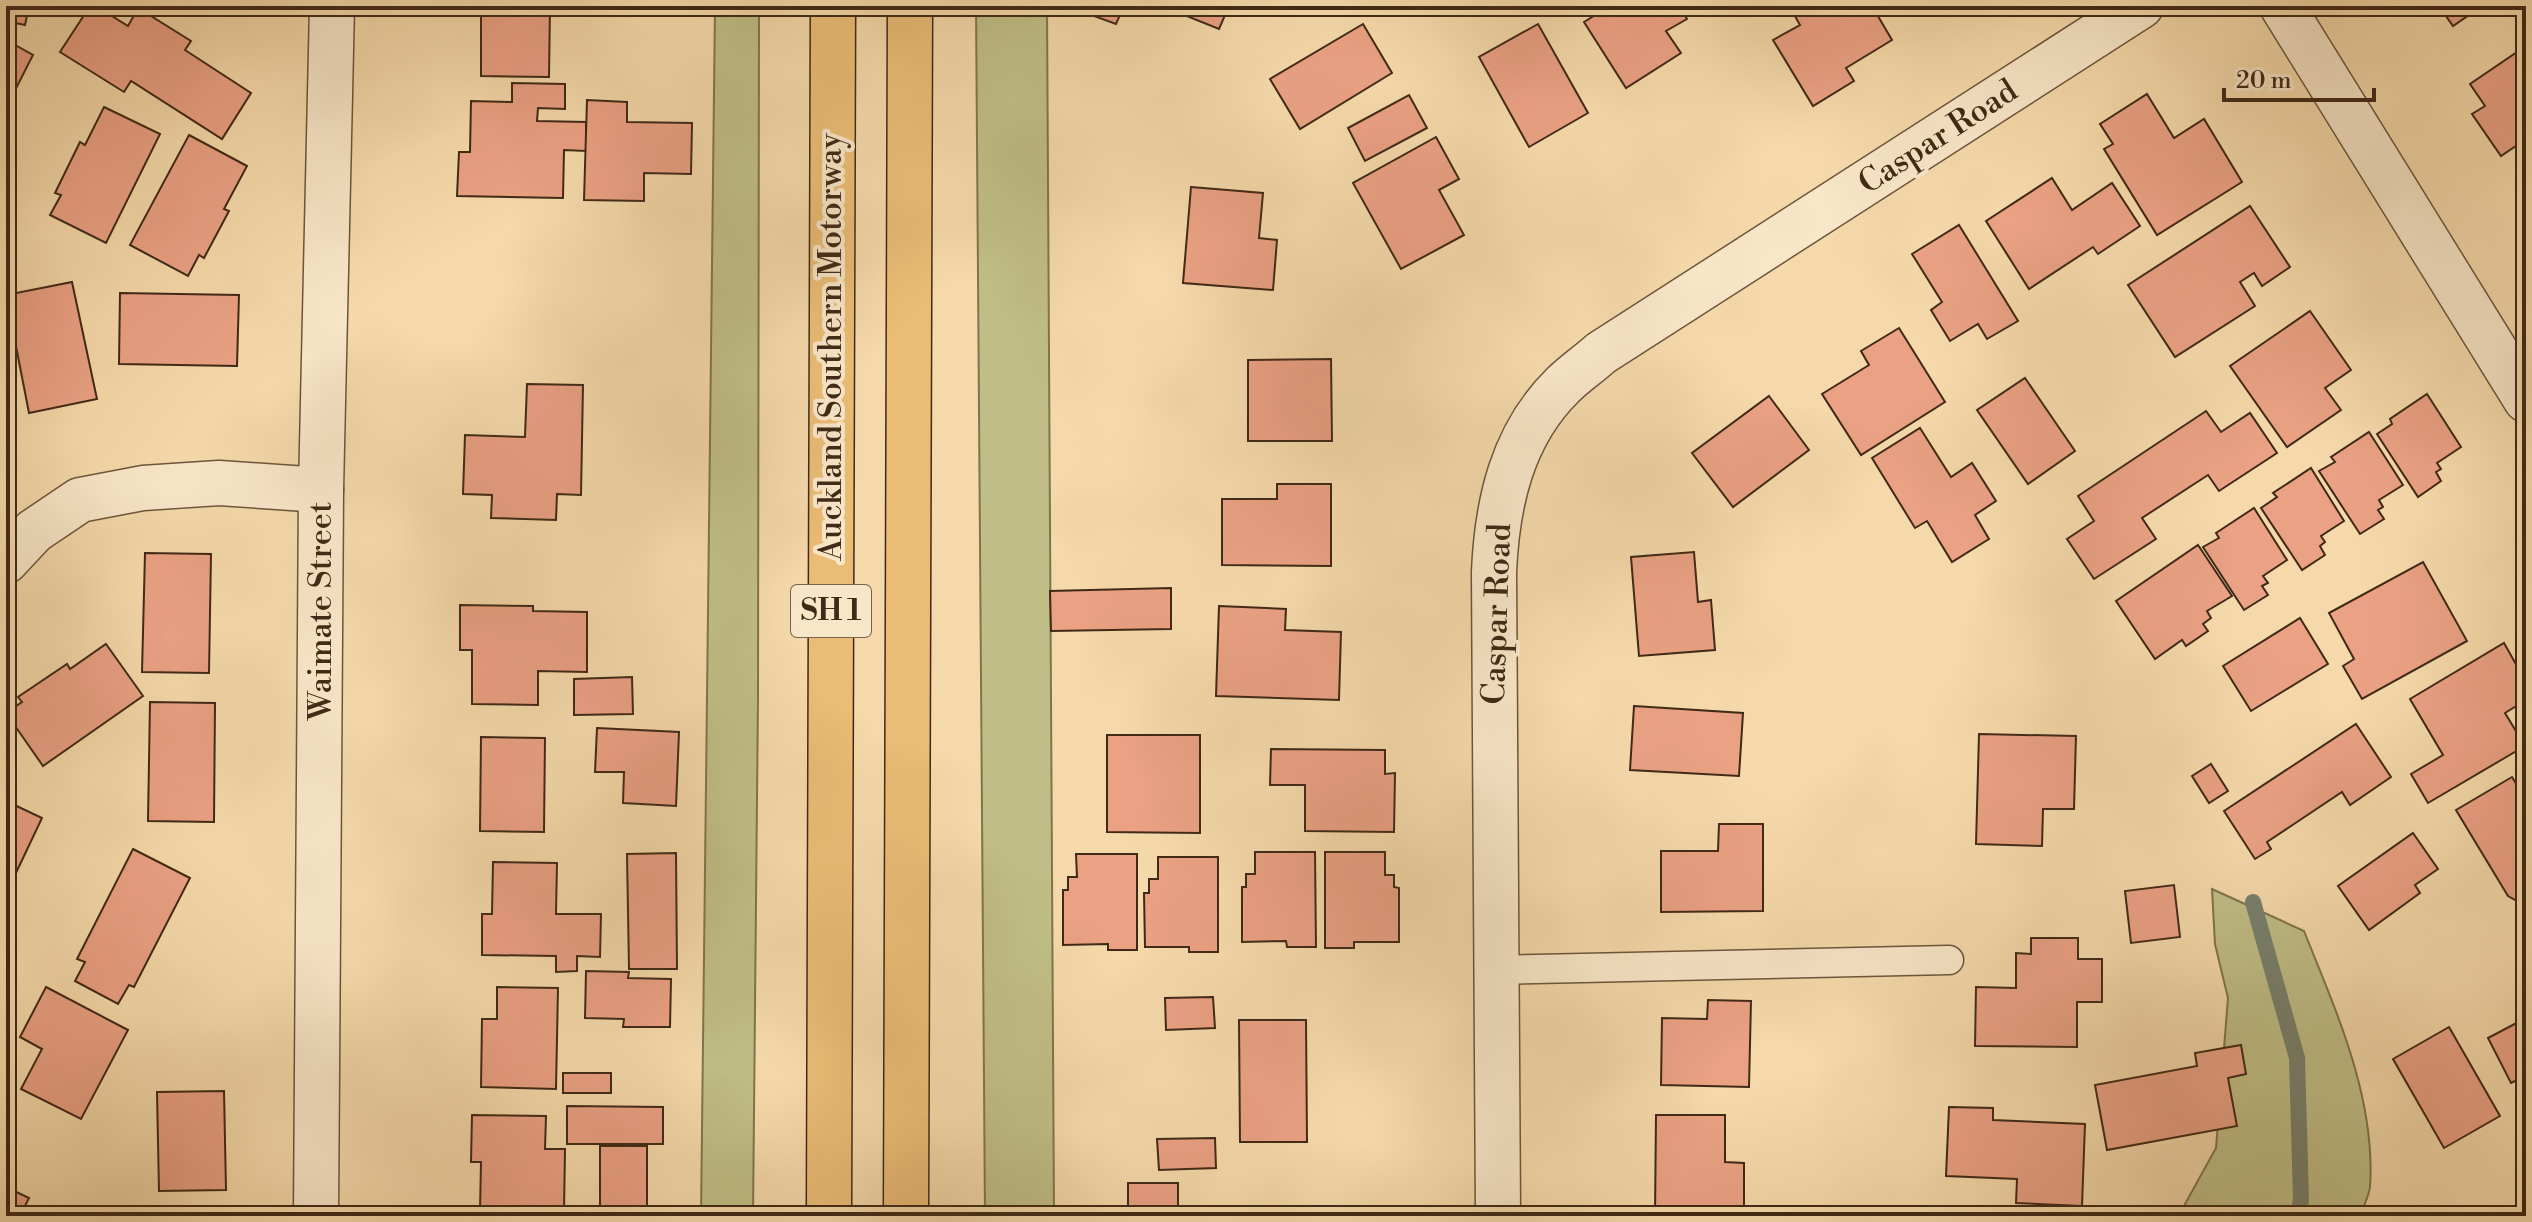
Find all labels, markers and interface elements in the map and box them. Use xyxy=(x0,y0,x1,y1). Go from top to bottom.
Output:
scale bar xyxy=(2224,52,2374,102)
text: 20 m xyxy=(2236,66,2292,96)
street label: Caspar Road xyxy=(1851,71,2025,203)
street label: Auckland Southern Motorway xyxy=(811,133,851,562)
street label: Waimate Street xyxy=(301,502,341,721)
street label: Caspar Road xyxy=(1474,523,1520,705)
road number: SH 1 xyxy=(791,585,871,637)

